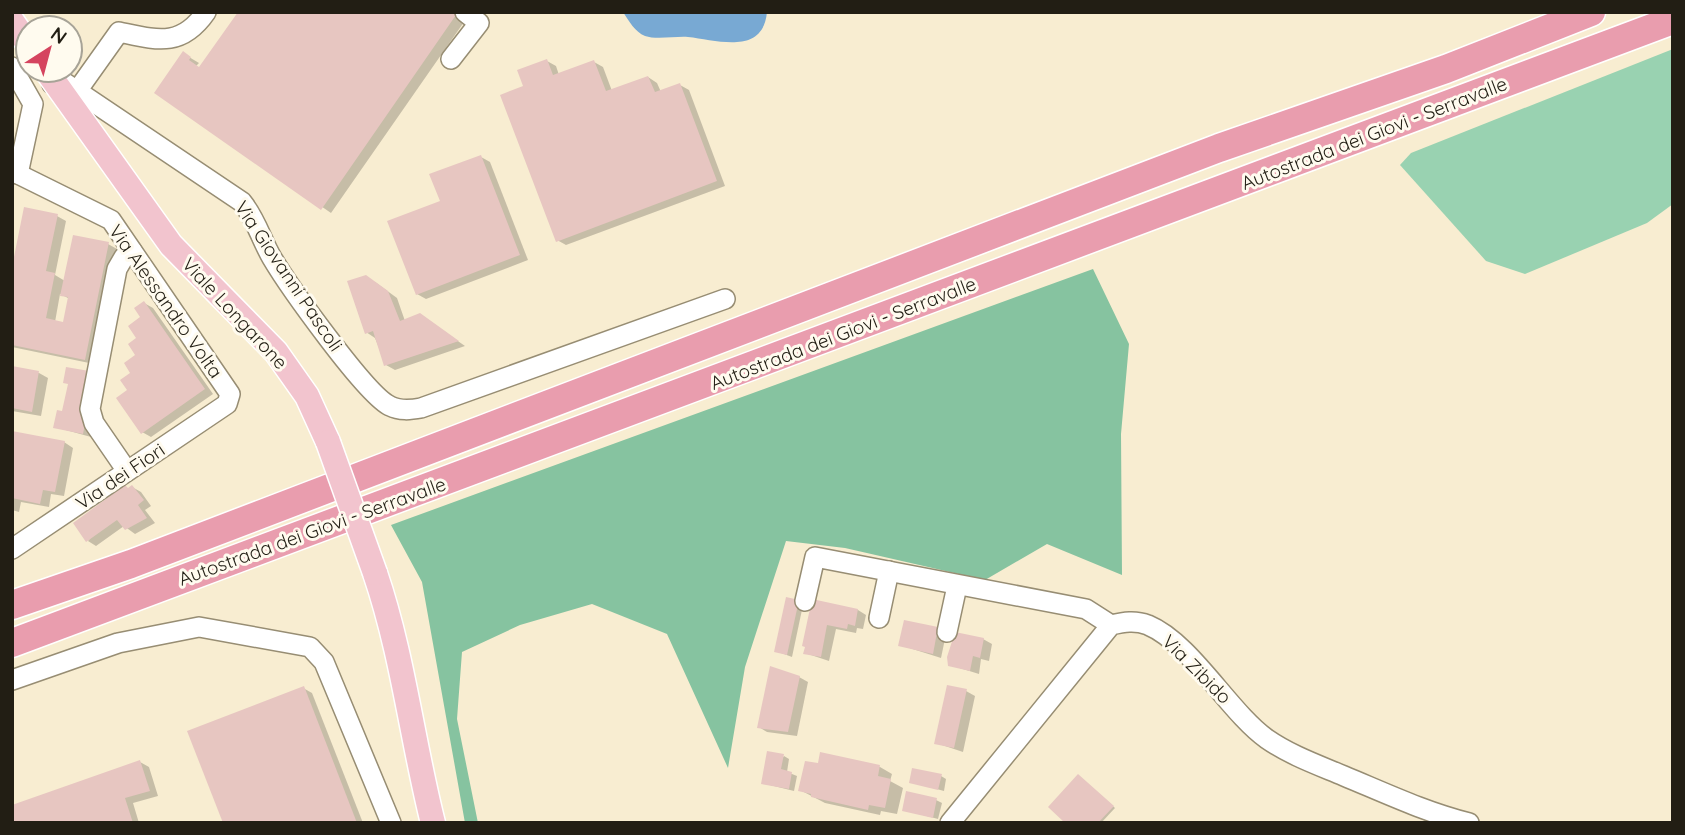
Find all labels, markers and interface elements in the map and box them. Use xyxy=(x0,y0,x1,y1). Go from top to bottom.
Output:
north arrow xyxy=(14,14,84,84)
text: N xyxy=(46,21,72,49)
street label: Autostrada dei Giovi - Serravalle xyxy=(1238,71,1510,195)
street label: Via Giovanni Pascoli xyxy=(230,196,348,356)
street label: Via Alessandro Volta xyxy=(104,220,228,382)
street label: Viale Longarone xyxy=(177,252,293,374)
street label: Autostrada dei Giovi - Serravalle xyxy=(707,271,979,395)
street label: Via dei Fiori xyxy=(71,437,169,515)
street label: Autostrada dei Giovi - Serravalle xyxy=(175,471,449,591)
street label: Via Zibido xyxy=(1157,629,1237,709)

